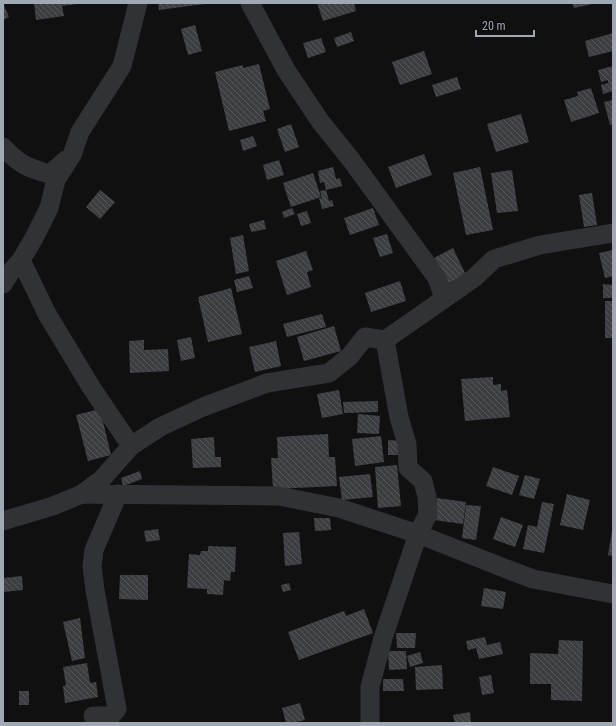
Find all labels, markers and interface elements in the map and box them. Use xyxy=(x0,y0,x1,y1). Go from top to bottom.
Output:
scale bar xyxy=(476,12,534,38)
text: 20 m xyxy=(482,19,506,33)

